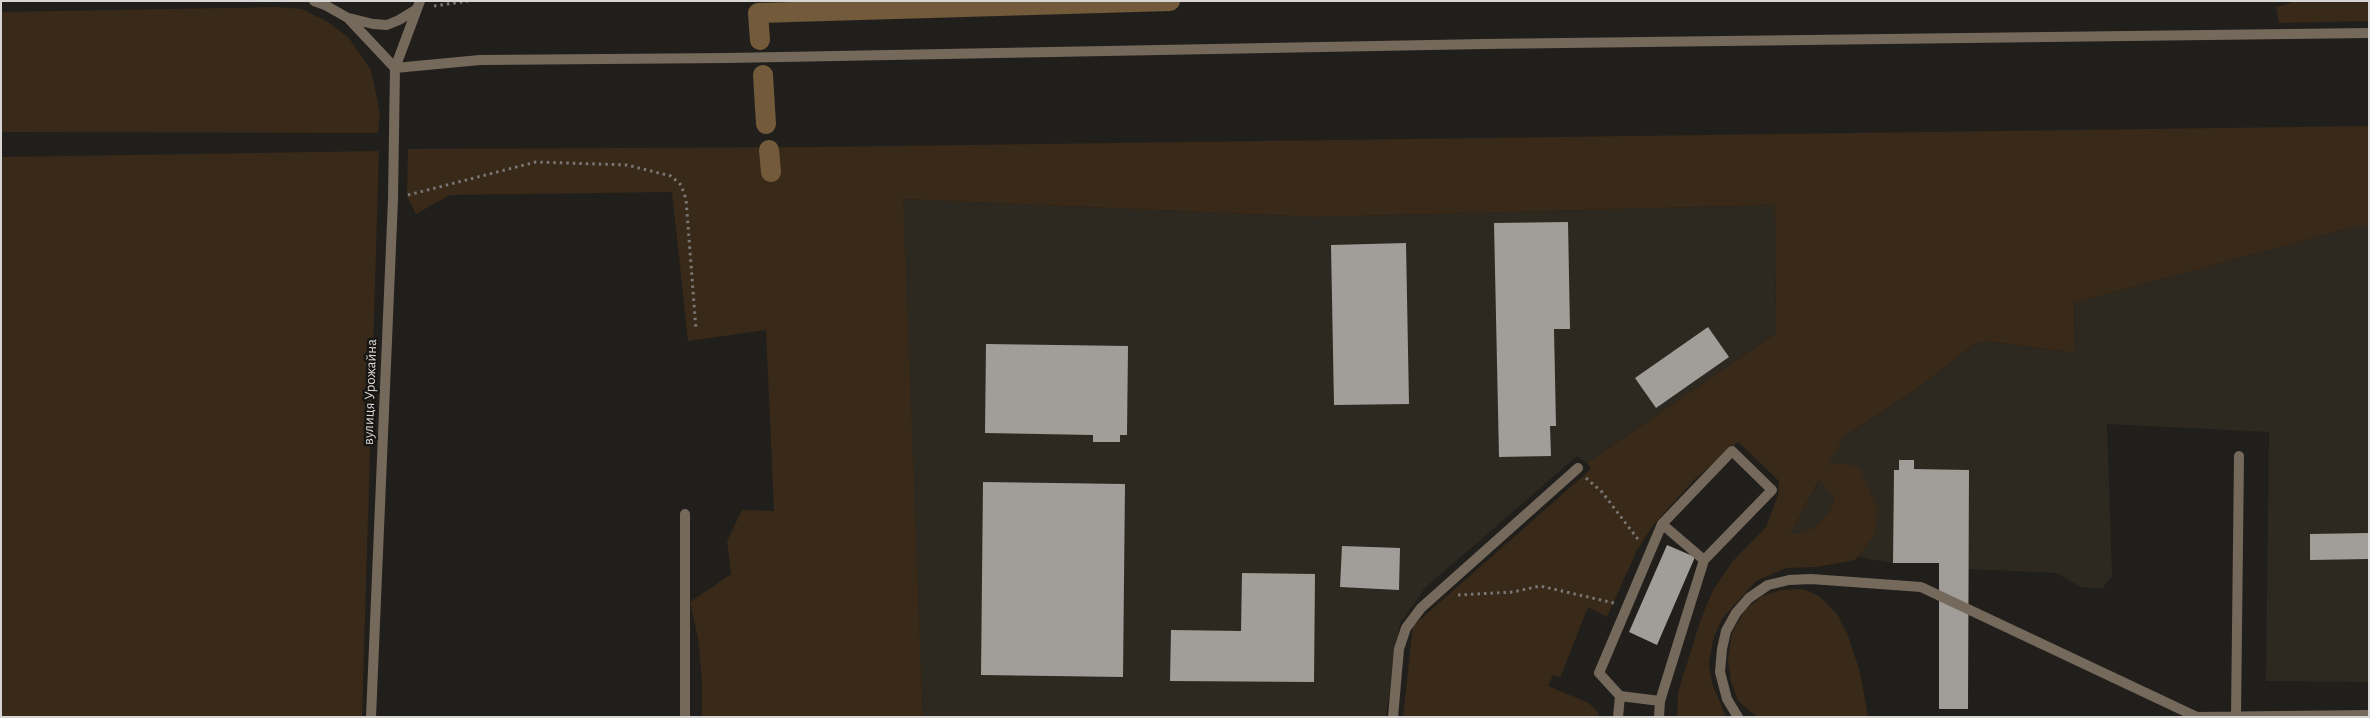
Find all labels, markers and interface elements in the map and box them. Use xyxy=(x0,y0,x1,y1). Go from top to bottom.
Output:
street label: вулиця Урожайна xyxy=(359,339,381,445)

